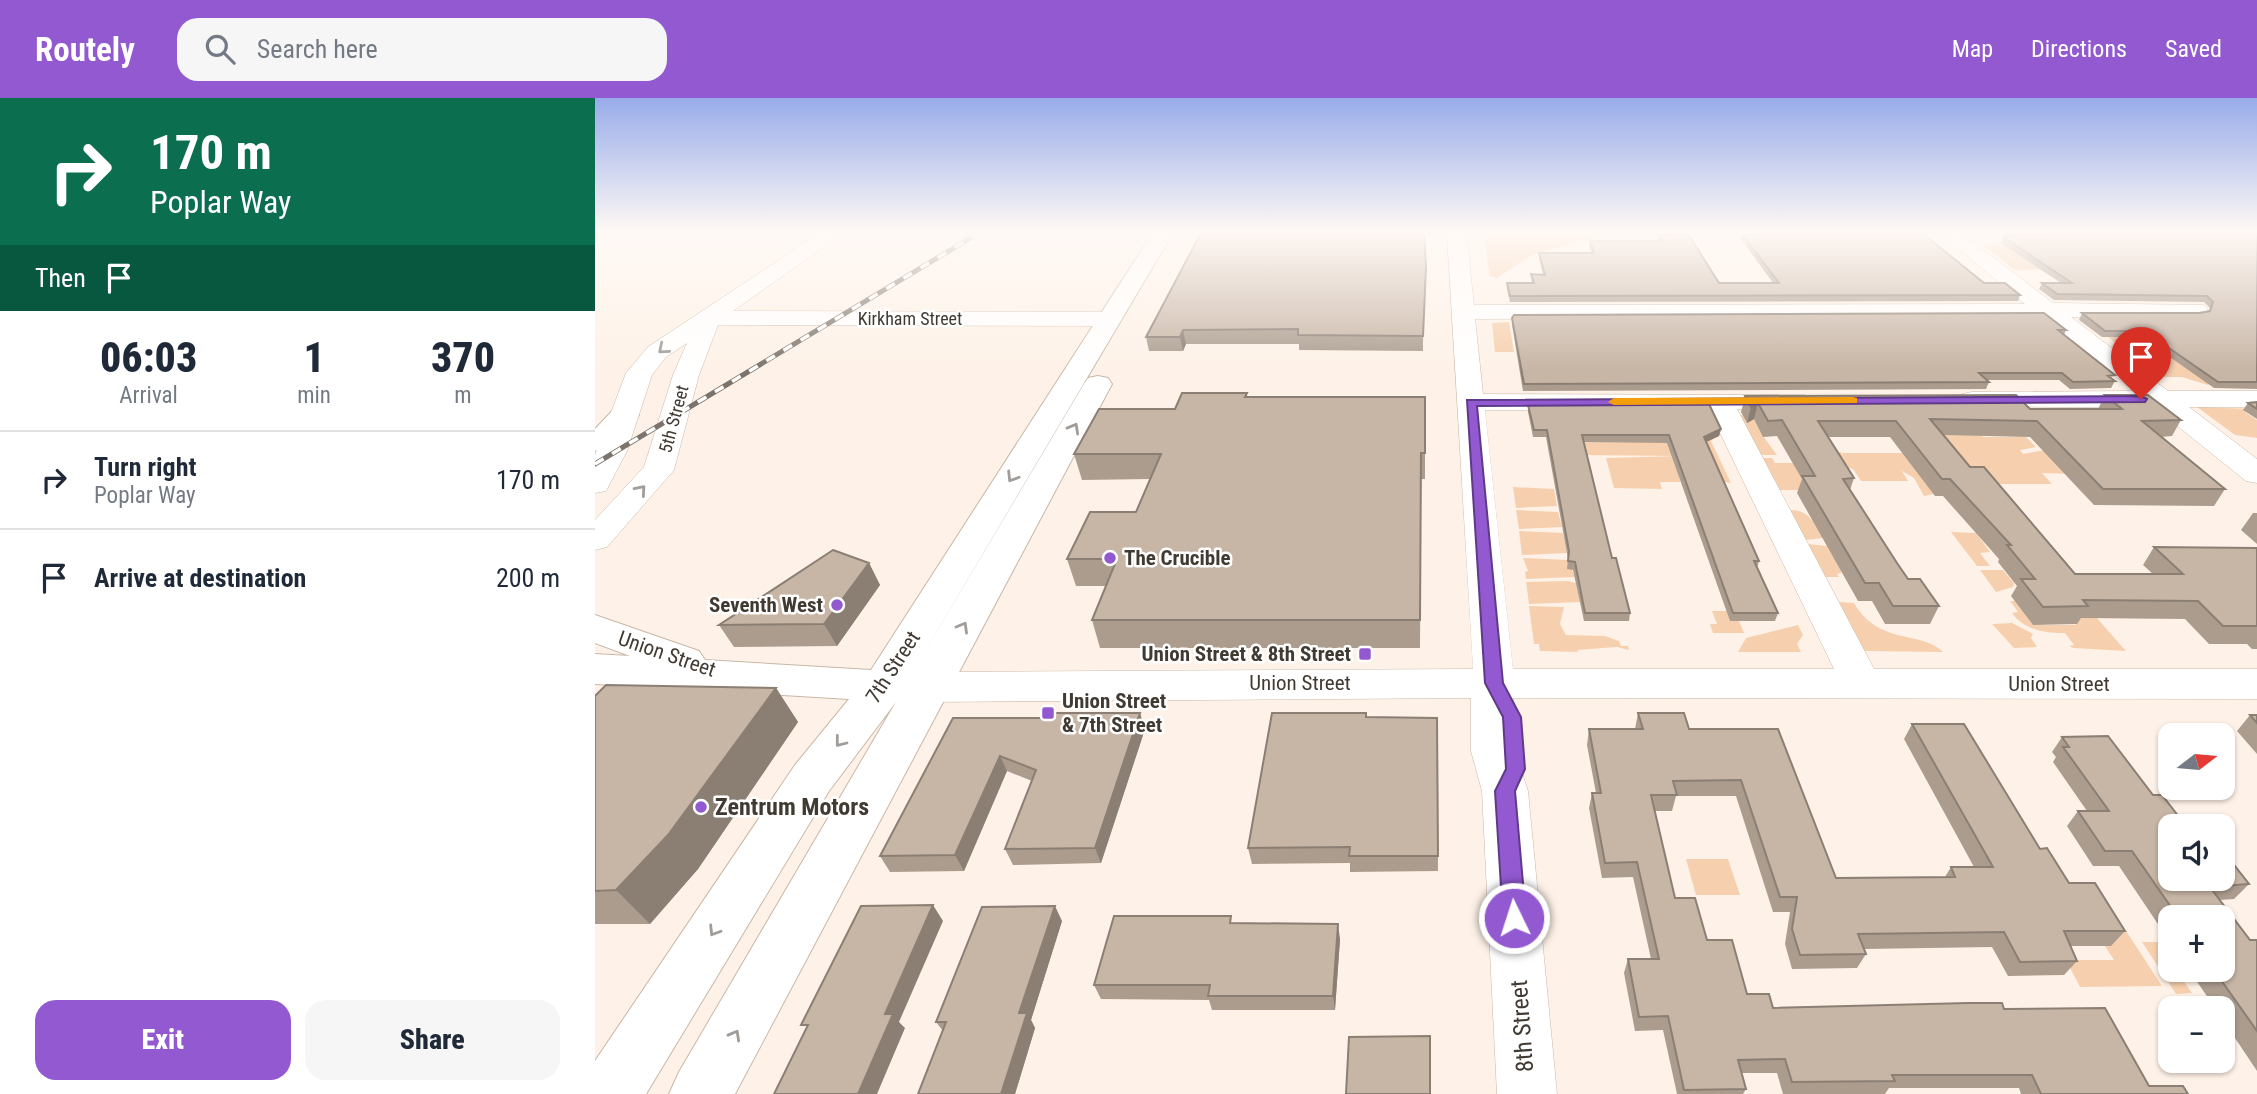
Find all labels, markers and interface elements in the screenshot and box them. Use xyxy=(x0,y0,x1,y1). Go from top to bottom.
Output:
search box xyxy=(177,18,667,81)
text: Routely xyxy=(35,30,135,69)
icon: search xyxy=(201,30,239,68)
text: Search here xyxy=(257,34,378,64)
text: Map xyxy=(1952,35,1993,63)
text: Directions xyxy=(2031,35,2127,63)
text: Saved xyxy=(2165,35,2222,63)
text: 170 m xyxy=(150,124,272,181)
icon: right xyxy=(35,126,126,217)
text: Poplar Way xyxy=(150,183,291,221)
icon: arrive xyxy=(100,259,138,297)
text: Then xyxy=(35,263,86,293)
street label: Kirkham Street xyxy=(858,308,962,329)
pin xyxy=(2111,327,2171,399)
text: 06:03 xyxy=(100,333,197,382)
text: 1 xyxy=(303,333,325,382)
text: 370 xyxy=(431,333,495,382)
icon: arrive xyxy=(2122,338,2160,376)
one-way arrow xyxy=(658,341,671,353)
text: Arrival xyxy=(119,382,178,409)
text: min xyxy=(297,382,331,409)
text: m xyxy=(454,382,472,409)
street label: 5th Street xyxy=(654,383,693,455)
one-way arrow xyxy=(1066,423,1079,436)
text: Turn right xyxy=(94,452,196,482)
icon: right xyxy=(35,461,73,499)
text: 170 m xyxy=(496,465,560,495)
one-way arrow xyxy=(1007,469,1020,482)
text: Poplar Way xyxy=(94,482,196,509)
one-way arrow xyxy=(633,485,645,498)
place label: The Crucible xyxy=(1124,546,1231,570)
marker: The Crucible xyxy=(1102,550,1118,566)
icon: arrive xyxy=(35,559,73,597)
text: Arrive at destination xyxy=(94,563,306,593)
text: 200 m xyxy=(496,563,560,593)
place label: Seventh West xyxy=(709,593,823,617)
marker: Seventh West xyxy=(829,597,845,613)
one-way arrow xyxy=(955,622,968,635)
street label: Union Street xyxy=(615,626,719,682)
street label: 7th Street xyxy=(861,627,925,707)
place label: Union Street & 8th Street xyxy=(1142,642,1351,666)
marker: Union Street & 8th Street xyxy=(1357,646,1373,662)
street label: Union Street xyxy=(1249,671,1351,695)
street label: Union Street xyxy=(2008,672,2110,696)
place label: Union Street & 7th Street xyxy=(1062,689,1166,737)
marker: Union Street & 7th Street xyxy=(1040,705,1056,721)
north arrow xyxy=(2158,723,2235,800)
map controls xyxy=(2158,723,2235,1073)
one-way arrow xyxy=(835,734,848,746)
place label: Zentrum Motors xyxy=(715,793,869,821)
marker: Zentrum Motors xyxy=(693,799,709,815)
button: sound xyxy=(2158,814,2235,891)
position arrow xyxy=(1477,881,1551,955)
button: + xyxy=(2158,905,2235,982)
one-way arrow xyxy=(710,924,723,937)
street label: 8th Street xyxy=(1505,979,1539,1073)
button: − xyxy=(2158,996,2235,1073)
button: Exit xyxy=(35,1000,291,1080)
button: Share xyxy=(305,1000,560,1080)
one-way arrow xyxy=(727,1029,740,1042)

